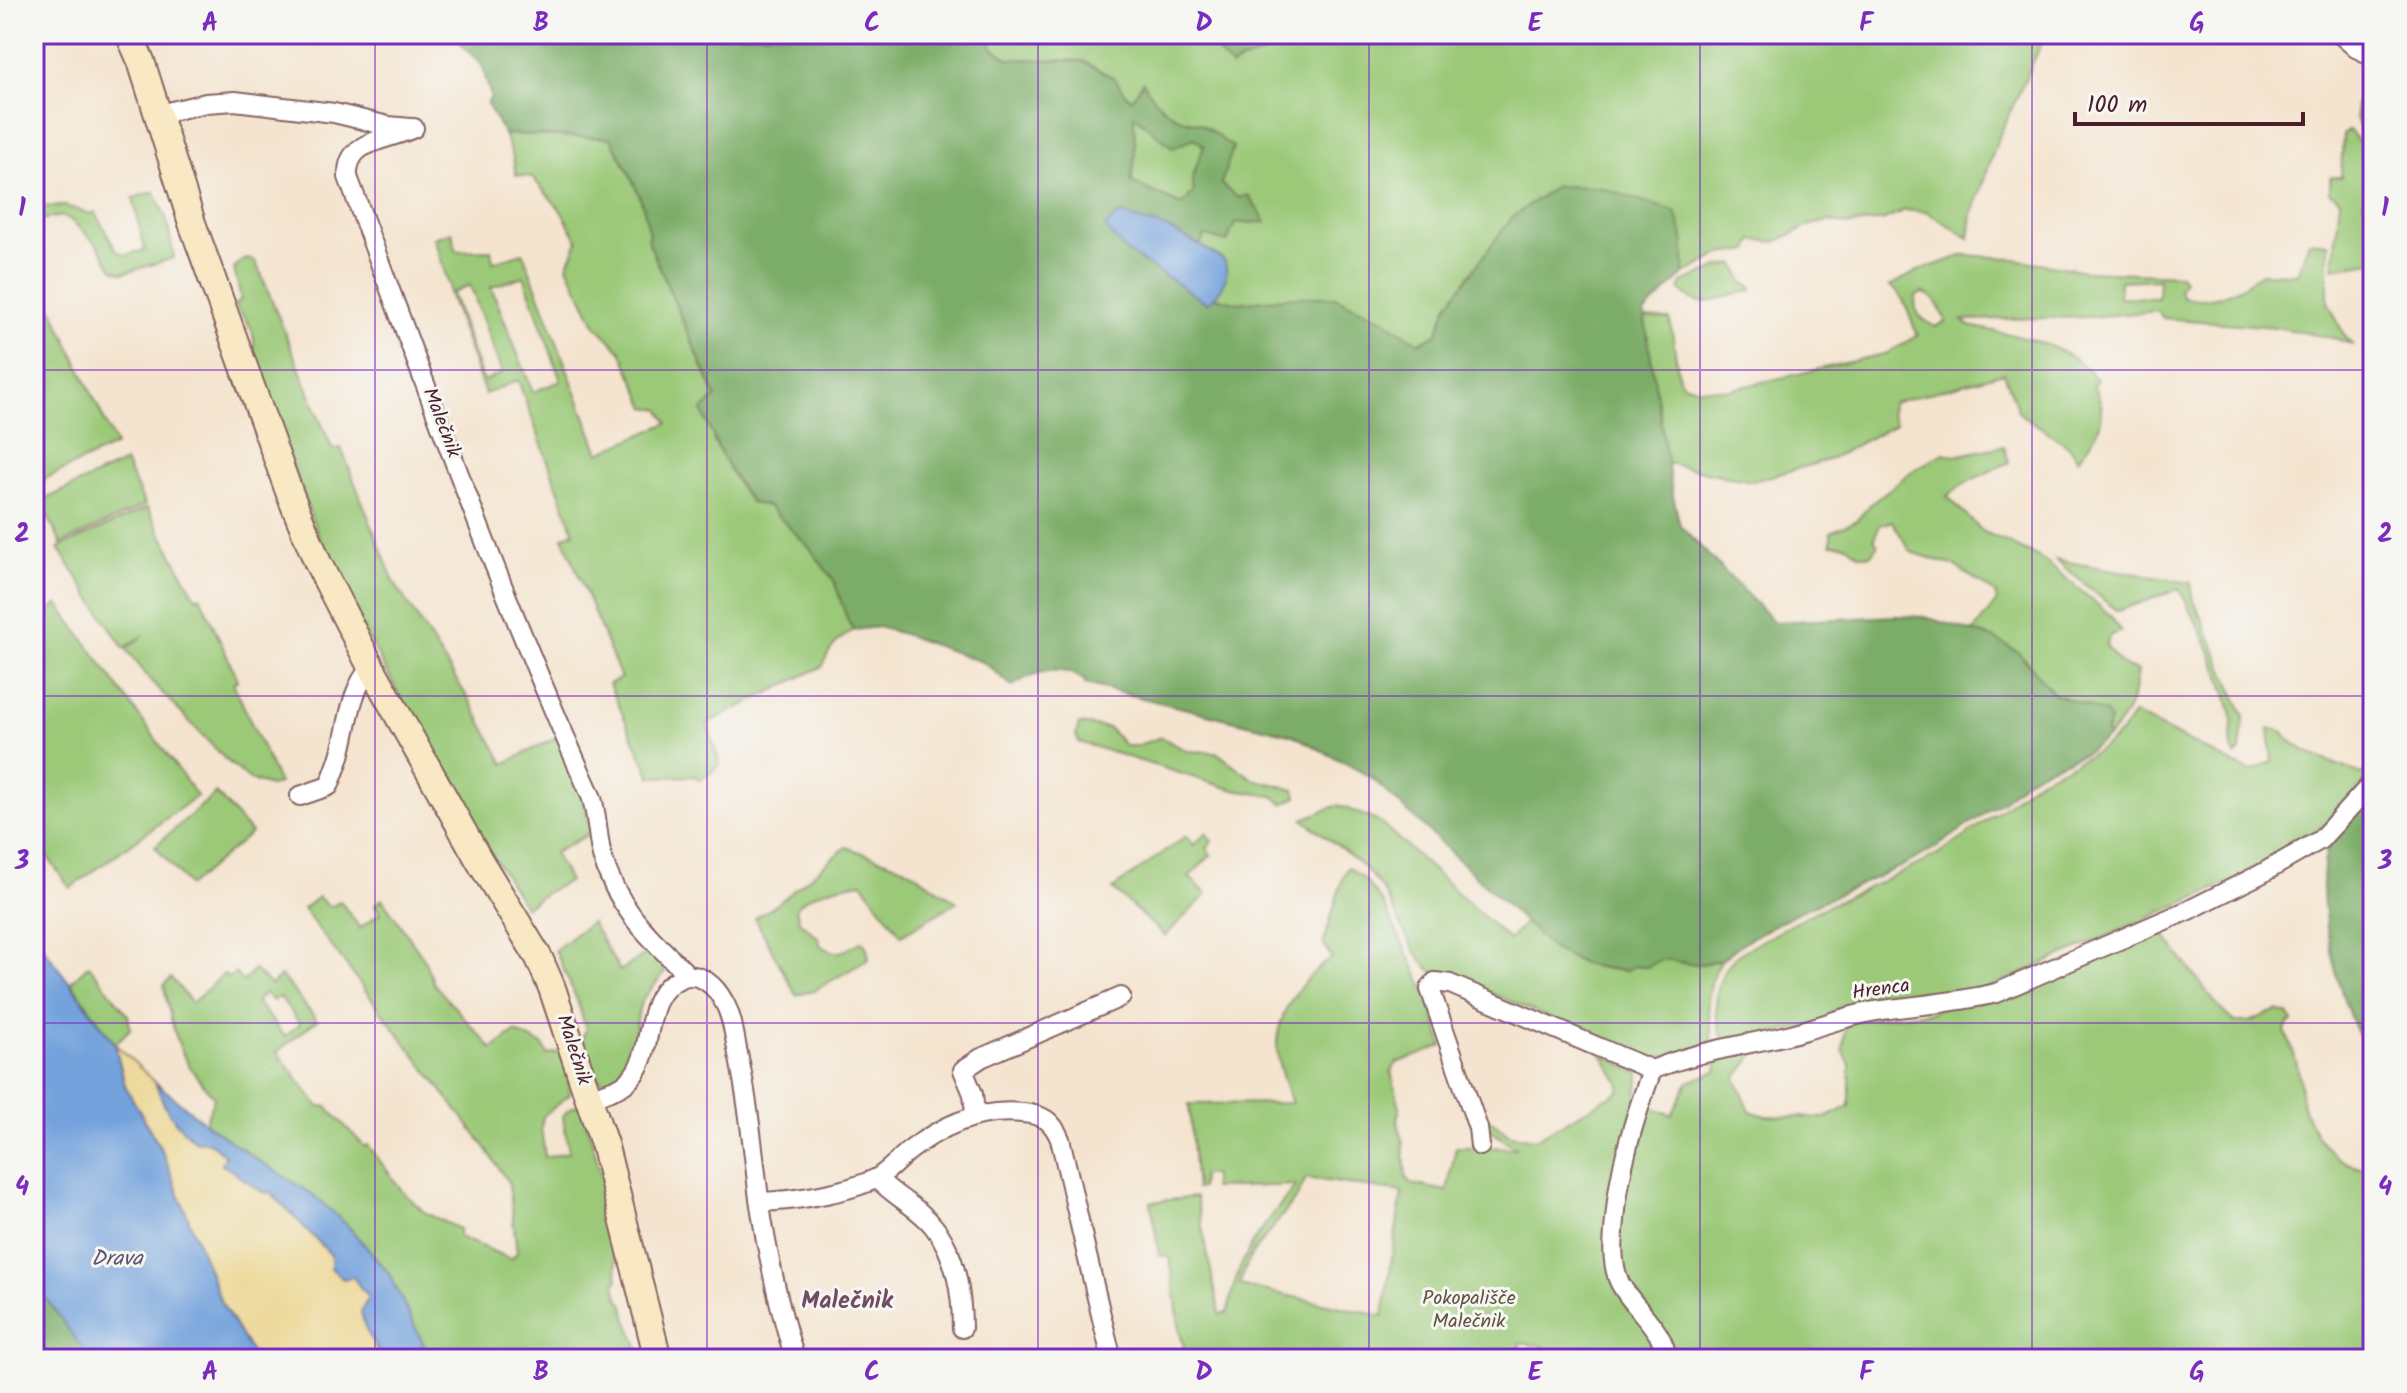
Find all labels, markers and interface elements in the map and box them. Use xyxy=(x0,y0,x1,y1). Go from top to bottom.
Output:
text: A xyxy=(202,3,218,45)
text: B xyxy=(533,3,549,45)
text: C xyxy=(864,3,880,45)
text: D xyxy=(1195,3,1213,45)
text: E xyxy=(1528,3,1544,45)
text: F xyxy=(1859,3,1875,45)
text: G xyxy=(2189,3,2205,45)
scale bar xyxy=(2075,76,2303,126)
text: 100 m xyxy=(2087,86,2147,125)
text: 1 xyxy=(18,188,26,230)
text: 1 xyxy=(2381,188,2389,230)
street label: Malečnik xyxy=(413,383,469,463)
text: 2 xyxy=(14,514,30,556)
text: 2 xyxy=(2377,514,2393,556)
text: 3 xyxy=(14,841,29,883)
text: 3 xyxy=(2377,841,2392,883)
street label: Hrenca xyxy=(1850,970,1912,1010)
street label: Malečnik xyxy=(547,1010,600,1090)
text: 4 xyxy=(15,1167,29,1209)
text: 4 xyxy=(2378,1167,2392,1209)
water label: Drava xyxy=(91,1242,144,1277)
district label: Malečnik xyxy=(801,1282,894,1321)
park label: Pokopališče Malečnik xyxy=(1422,1283,1516,1338)
text: A xyxy=(202,1352,218,1393)
text: B xyxy=(533,1352,549,1393)
text: C xyxy=(864,1352,880,1393)
text: D xyxy=(1195,1352,1213,1393)
text: E xyxy=(1528,1352,1544,1393)
text: F xyxy=(1859,1352,1875,1393)
text: G xyxy=(2189,1352,2205,1393)

